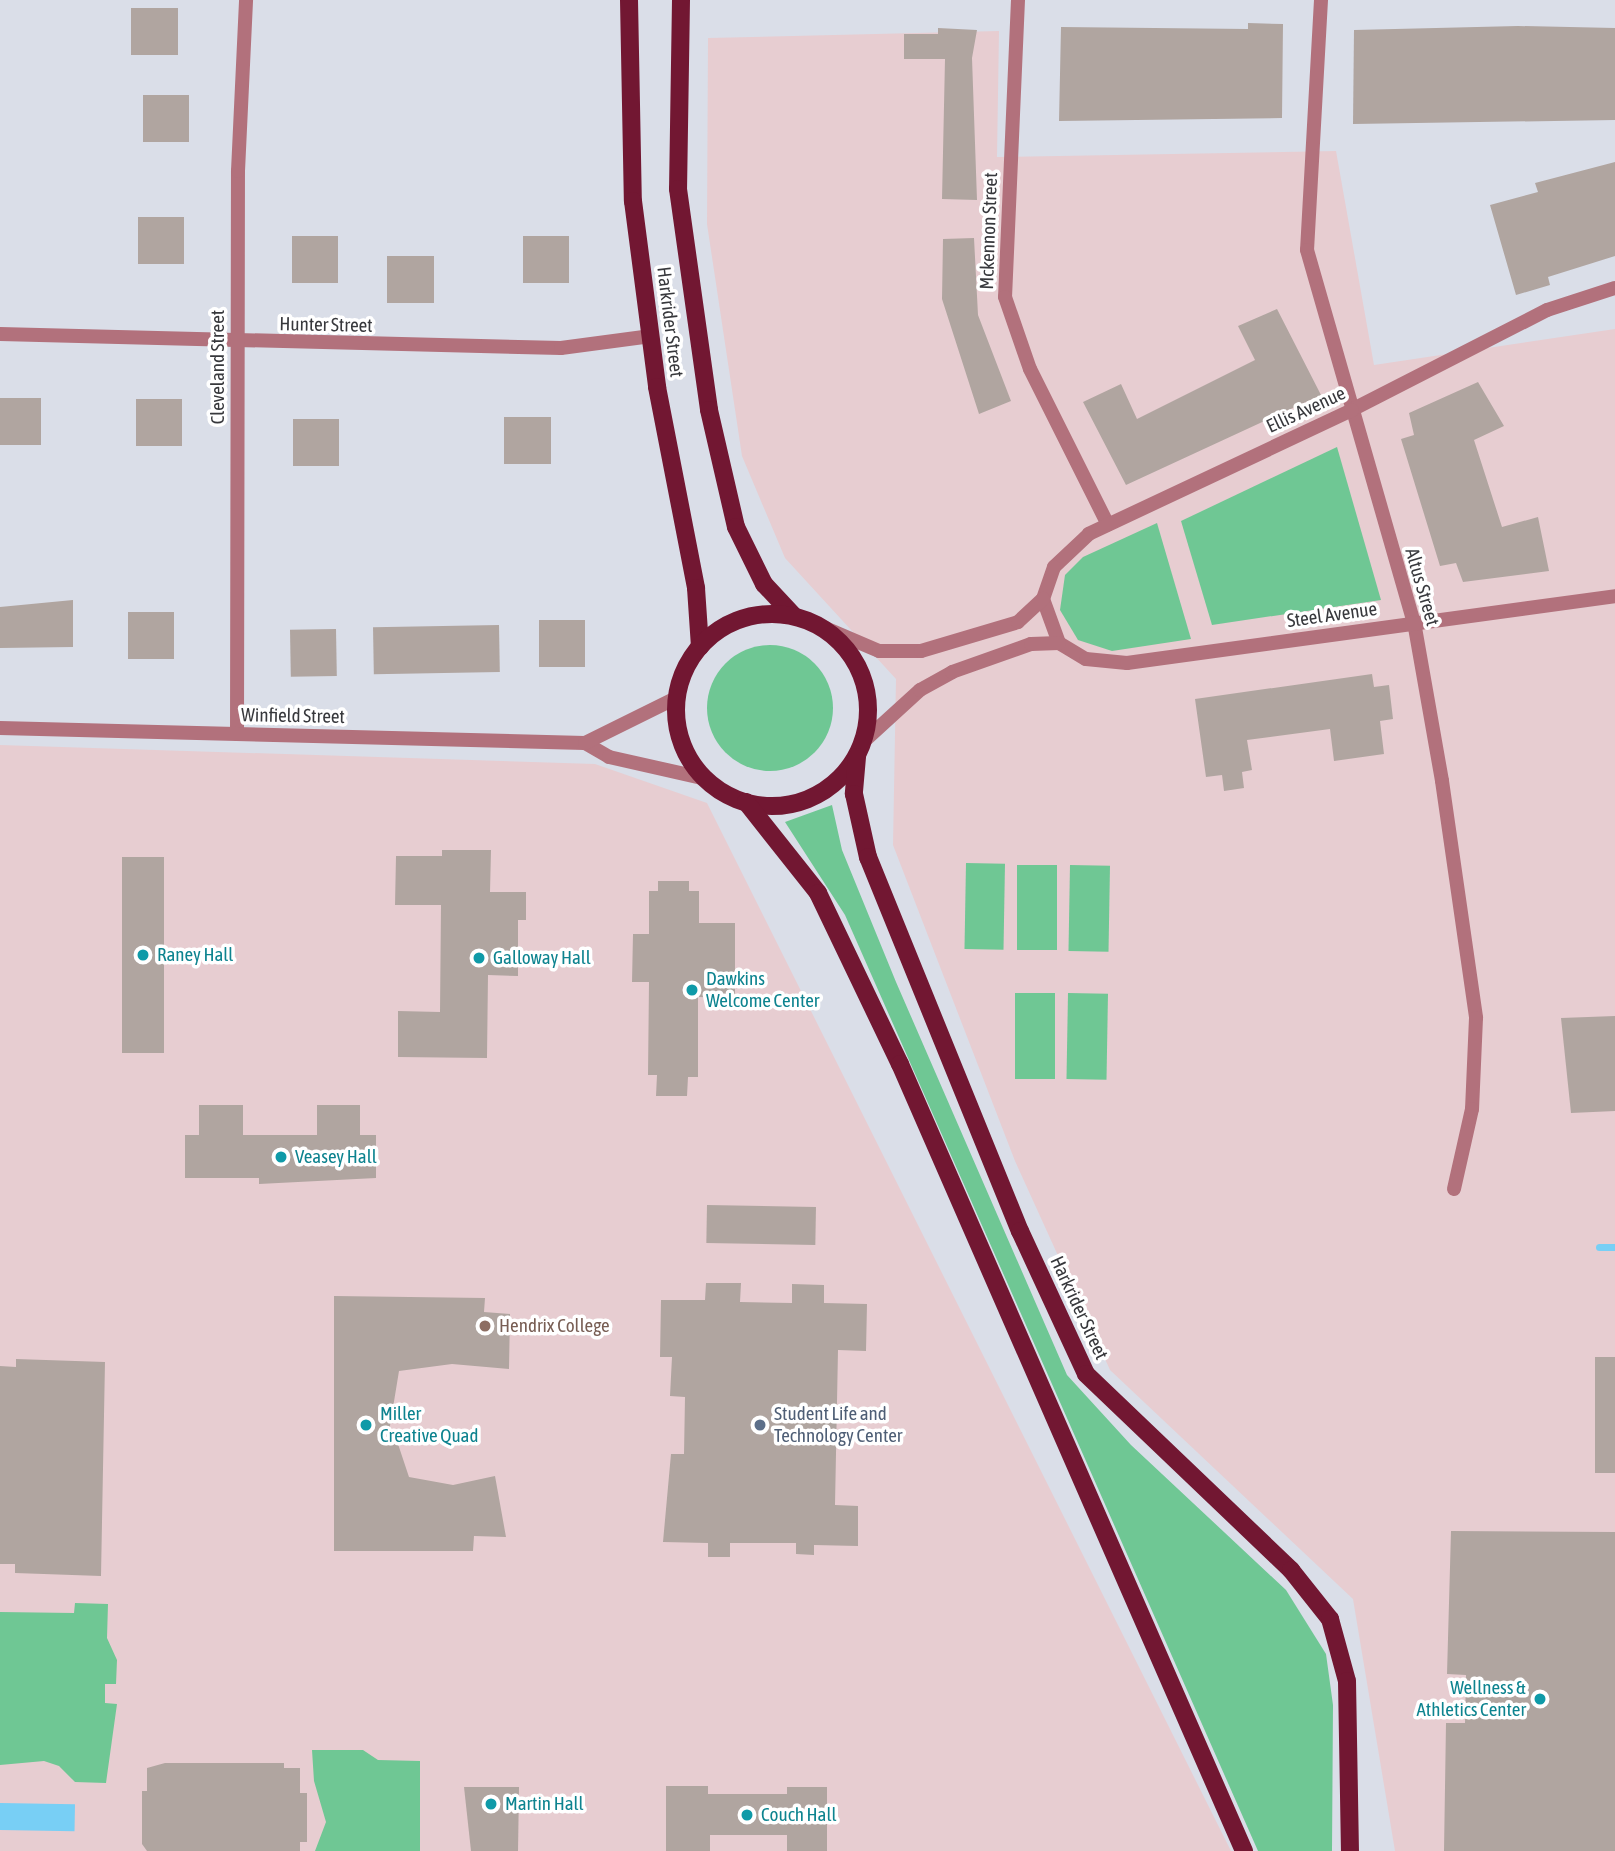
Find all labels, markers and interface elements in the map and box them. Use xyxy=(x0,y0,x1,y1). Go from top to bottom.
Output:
street label: Mckennon Street xyxy=(976,172,1002,290)
street label: Harkrider Street xyxy=(652,265,688,379)
street label: Cleveland Street xyxy=(207,310,229,424)
street label: Hunter Street xyxy=(279,313,373,337)
street label: Ellis Avenue xyxy=(1263,382,1349,438)
street label: Altus Street xyxy=(1400,545,1444,629)
street label: Steel Avenue xyxy=(1286,597,1378,633)
street label: Winfield Street xyxy=(241,704,345,728)
place label: Raney Hall xyxy=(157,944,233,966)
marker: Raney Hall xyxy=(135,947,151,963)
place label: Galloway Hall xyxy=(493,947,591,969)
marker: Galloway Hall xyxy=(471,950,487,966)
place label: Dawkins Welcome Center xyxy=(706,968,819,1012)
marker: Dawkins Welcome Center xyxy=(684,982,700,998)
place label: Veasey Hall xyxy=(295,1146,377,1168)
marker: Veasey Hall xyxy=(273,1149,289,1165)
street label: Harkrider Street xyxy=(1045,1253,1113,1363)
place label: Hendrix College xyxy=(499,1315,610,1337)
marker: Hendrix College xyxy=(477,1318,493,1334)
place label: Miller Creative Quad xyxy=(380,1403,478,1447)
place label: Student Life and Technology Center xyxy=(774,1403,902,1447)
marker: Miller Creative Quad xyxy=(358,1417,374,1433)
marker: Student Life and Technology Center xyxy=(752,1417,768,1433)
place label: Wellness & Athletics Center xyxy=(1416,1677,1526,1721)
marker: Wellness & Athletics Center xyxy=(1532,1691,1548,1707)
place label: Martin Hall xyxy=(505,1793,584,1815)
marker: Martin Hall xyxy=(483,1796,499,1812)
place label: Couch Hall xyxy=(761,1804,836,1826)
marker: Couch Hall xyxy=(739,1807,755,1823)

